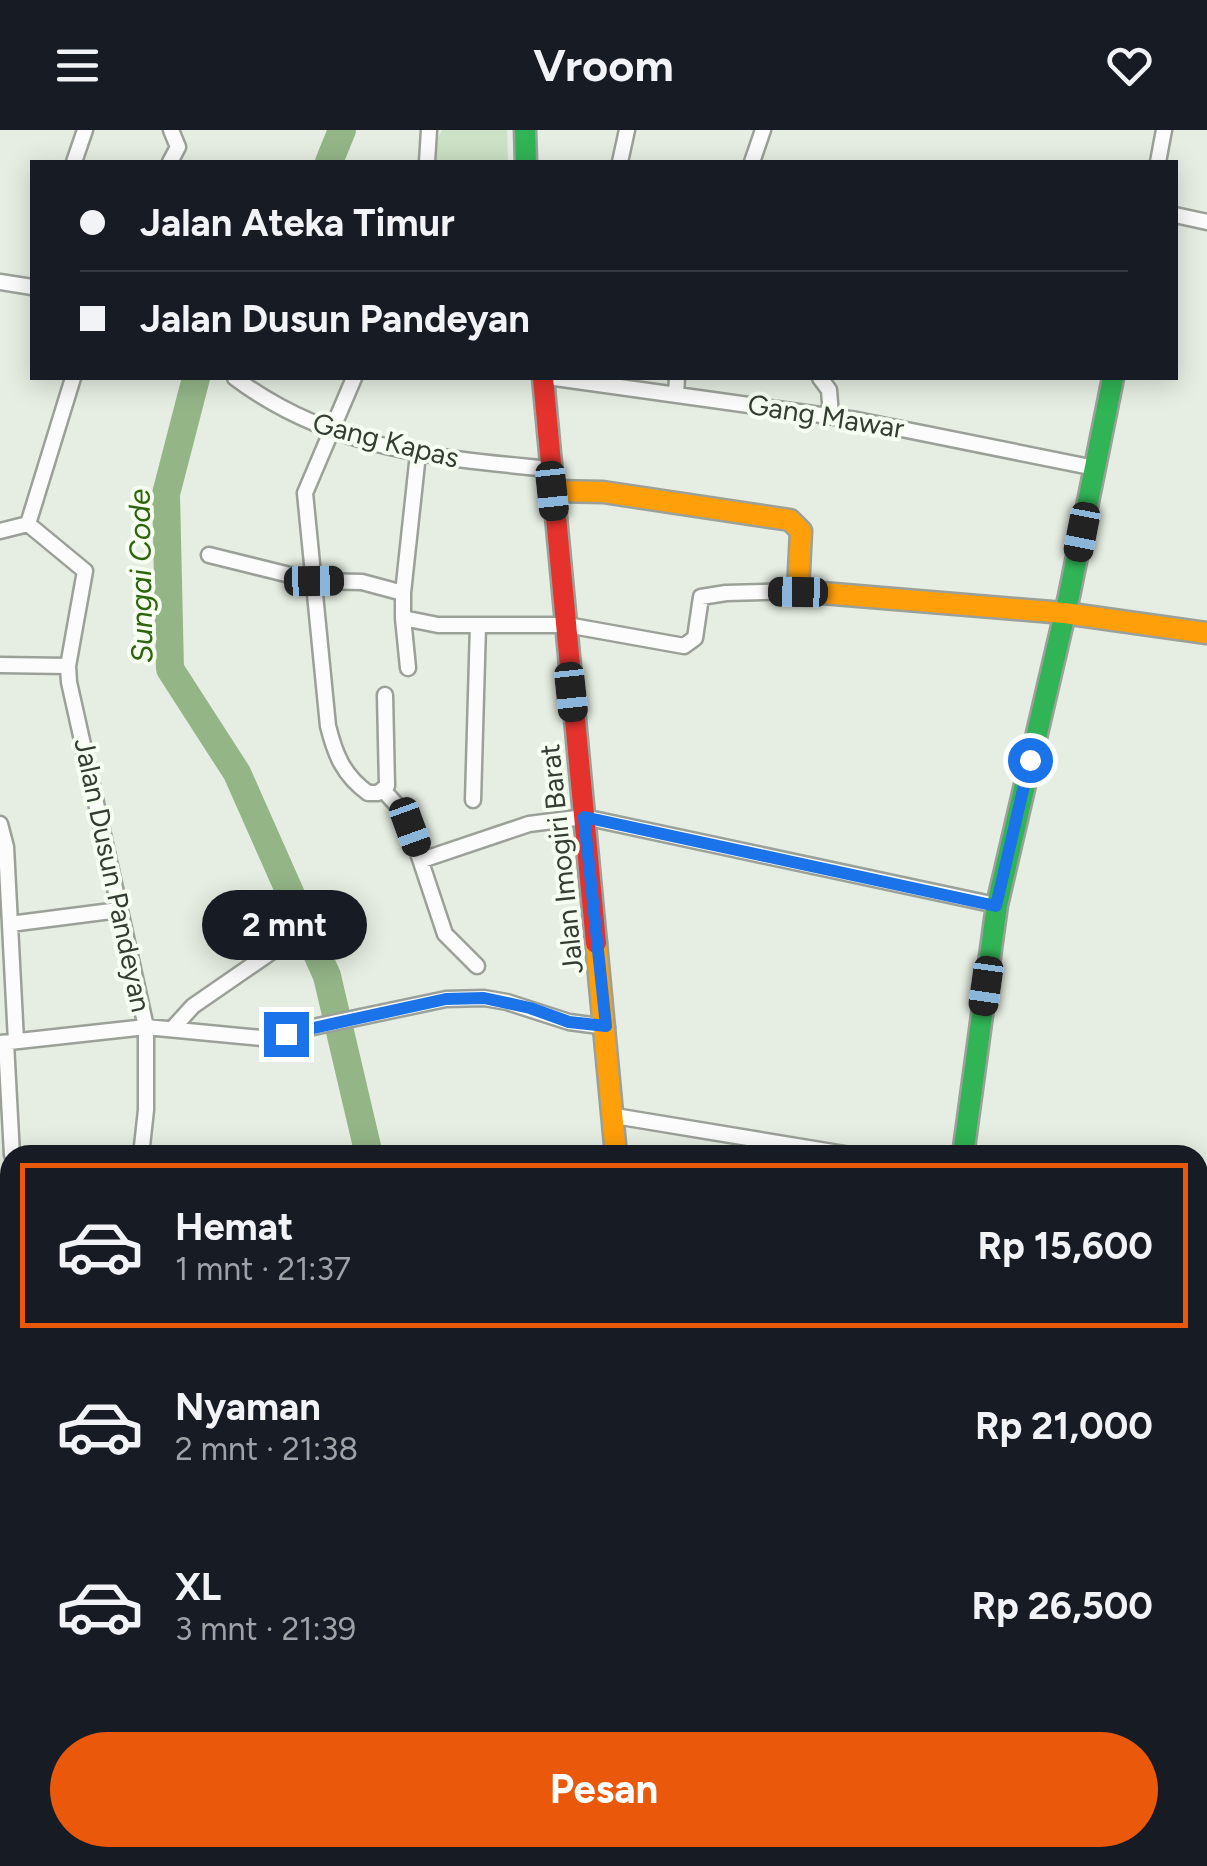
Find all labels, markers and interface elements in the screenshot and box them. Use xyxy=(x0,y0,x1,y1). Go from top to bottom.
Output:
icon: menu xyxy=(50,38,105,93)
text: Vroom xyxy=(533,38,674,92)
icon: heart xyxy=(1102,38,1157,93)
text: Jalan Ateka Timur xyxy=(140,200,455,246)
text: Jalan Dusun Pandeyan xyxy=(140,296,530,342)
street label: Gang Mawar xyxy=(745,387,907,445)
street label: Gang Kapas xyxy=(309,405,463,475)
car xyxy=(534,460,570,522)
water label: Sungai Code xyxy=(120,488,161,664)
car xyxy=(1062,500,1102,564)
car xyxy=(284,565,344,597)
car xyxy=(768,576,828,608)
car xyxy=(553,661,589,723)
street label: Jalan Dusun Pandeyan xyxy=(67,735,159,1015)
route start xyxy=(1008,738,1053,783)
street label: Jalan Imogiri Barat xyxy=(532,742,590,976)
car xyxy=(386,794,434,860)
callout: 2 mnt xyxy=(204,889,368,959)
text: 2 mnt xyxy=(242,906,327,944)
car xyxy=(967,954,1005,1018)
route end xyxy=(264,1012,309,1057)
icon: car xyxy=(55,1201,145,1291)
text: Hemat xyxy=(175,1204,293,1250)
text: Rp 15,600 xyxy=(977,1223,1153,1269)
text: 1 mnt · 21:37 xyxy=(175,1250,351,1288)
icon: car xyxy=(55,1381,145,1471)
text: Nyaman xyxy=(175,1384,321,1430)
text: Rp 21,000 xyxy=(975,1403,1153,1449)
text: 2 mnt · 21:38 xyxy=(175,1430,358,1468)
icon: car xyxy=(55,1561,145,1651)
text: XL xyxy=(175,1564,221,1610)
text: Rp 26,500 xyxy=(971,1583,1153,1629)
text: 3 mnt · 21:39 xyxy=(175,1610,356,1648)
button: Pesan xyxy=(50,1732,1158,1847)

